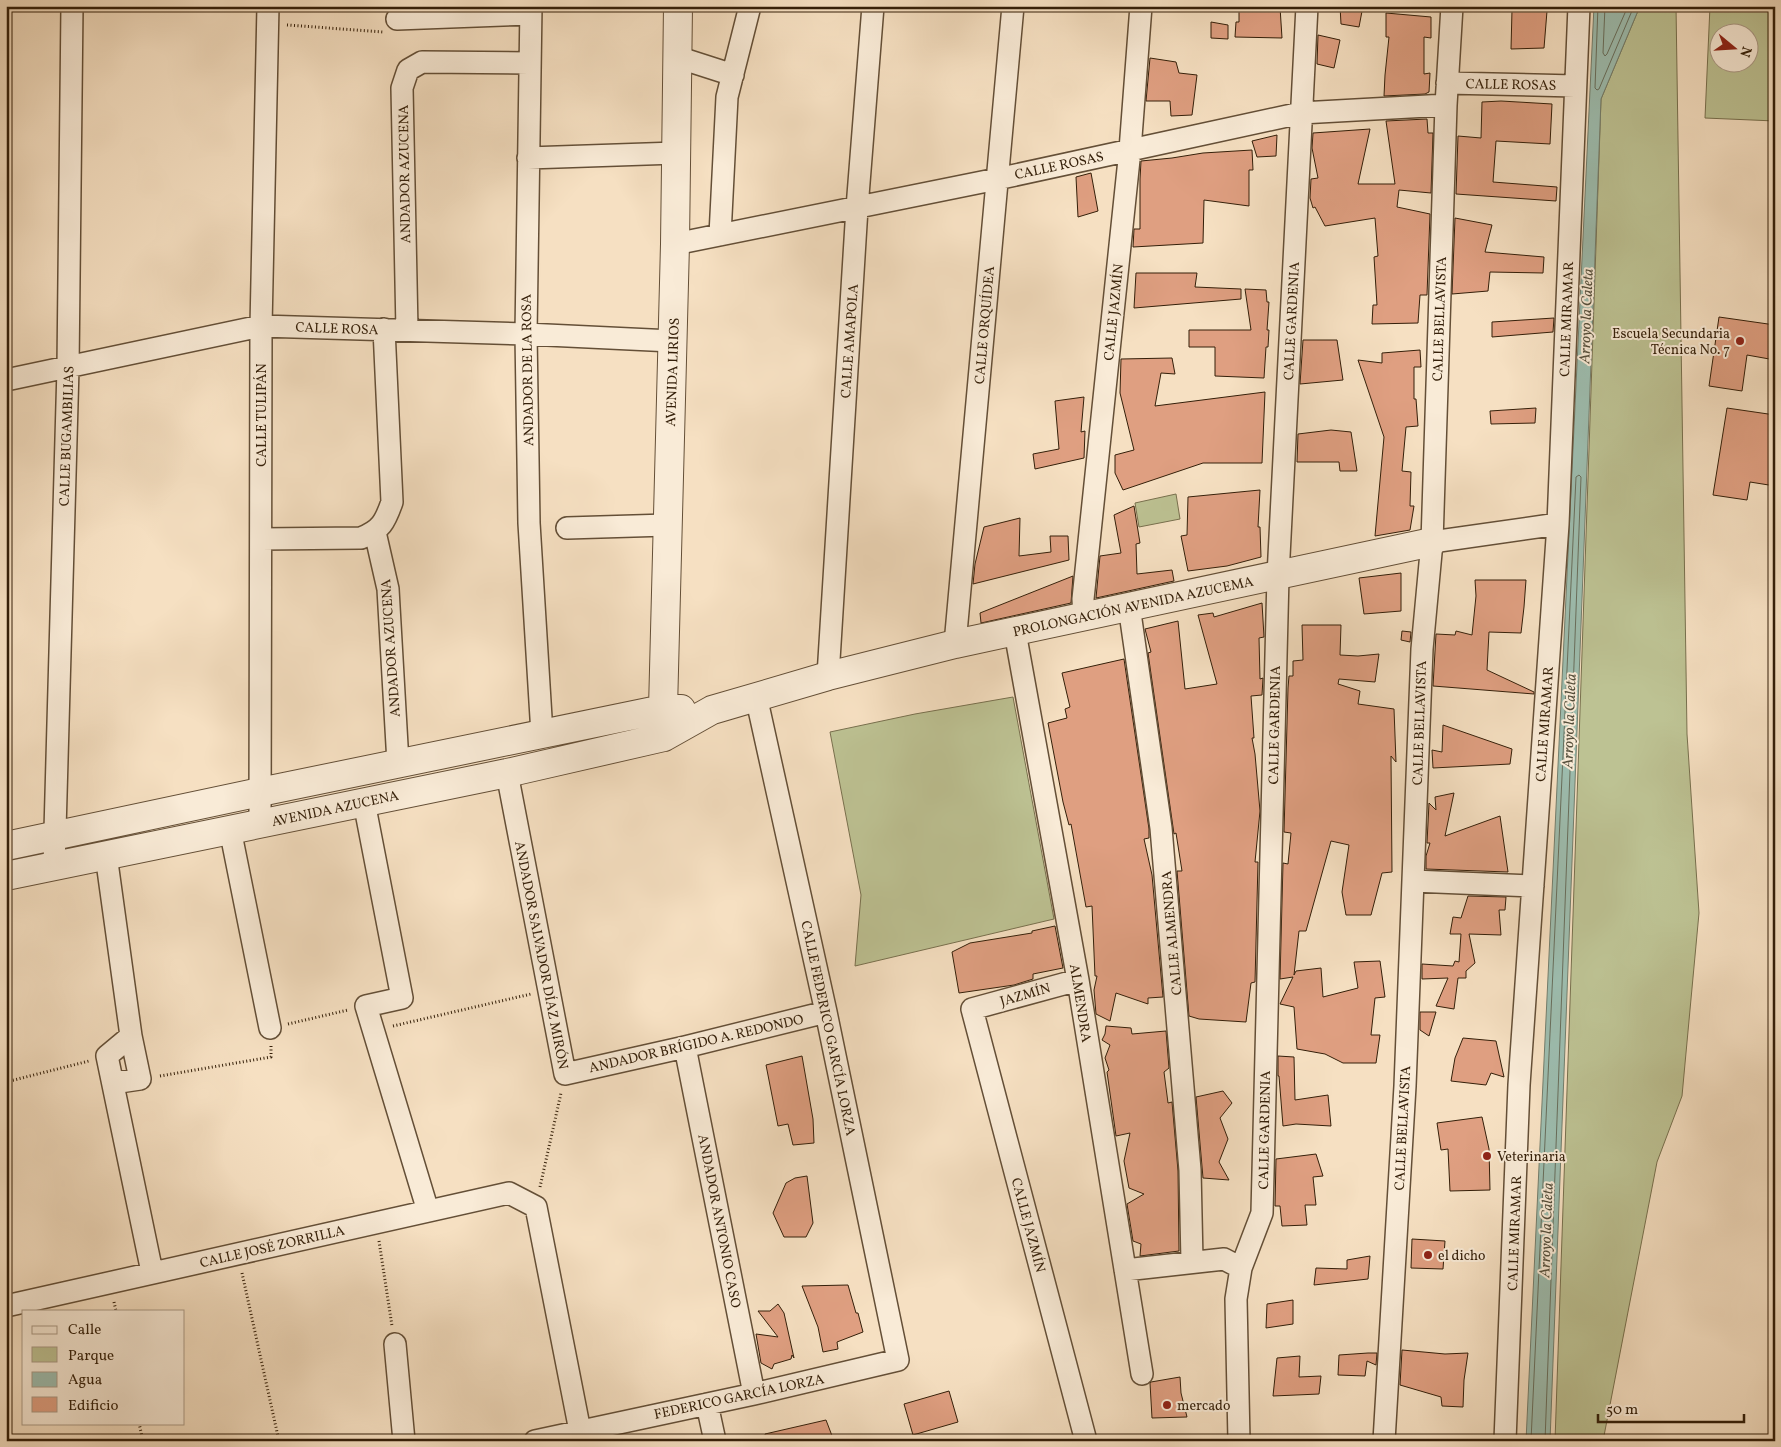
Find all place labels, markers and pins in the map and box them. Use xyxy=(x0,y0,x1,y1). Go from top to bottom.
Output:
place label: Escuela Secundaria Técnica No. 7 xyxy=(1612,325,1730,360)
marker: Escuela Secundaria Técnica No. 7 xyxy=(1734,335,1746,347)
place label: Veterinaria xyxy=(1497,1148,1566,1167)
marker: Veterinaria xyxy=(1481,1150,1493,1162)
place label: el dicho xyxy=(1438,1247,1485,1266)
marker: el dicho xyxy=(1422,1249,1434,1261)
place label: mercado xyxy=(1177,1397,1230,1416)
marker: mercado xyxy=(1161,1399,1173,1411)

